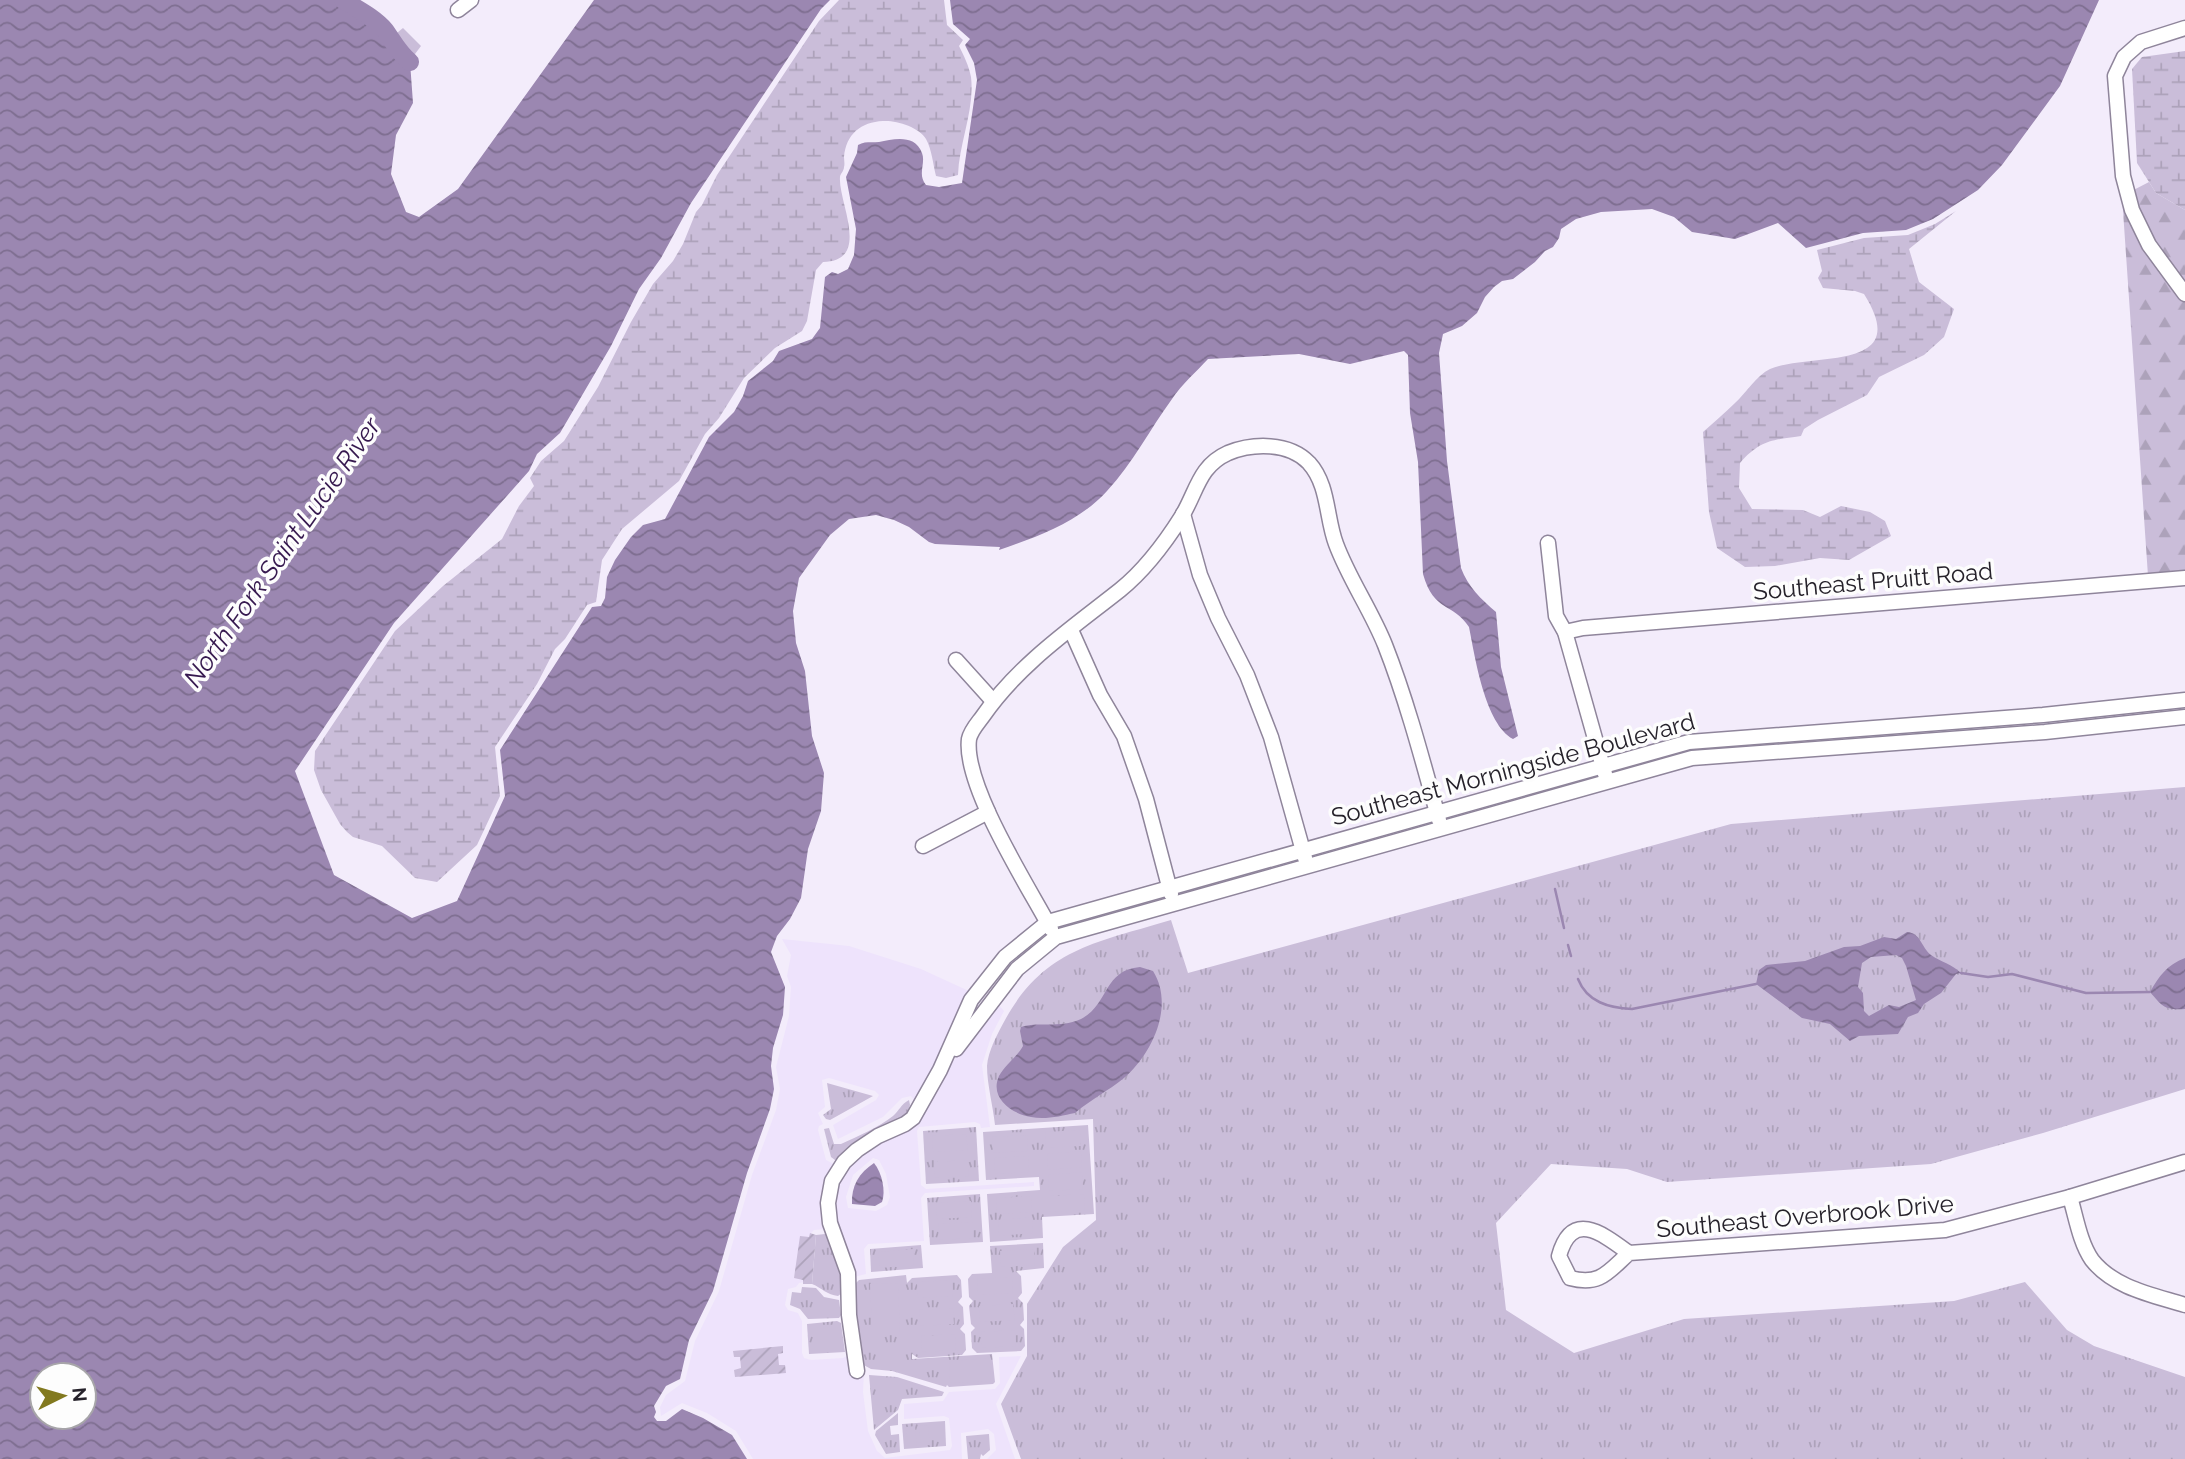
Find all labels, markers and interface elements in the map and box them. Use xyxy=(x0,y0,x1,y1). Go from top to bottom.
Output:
water label: North Fork Saint Lucie River xyxy=(177,411,387,692)
street label: Southeast Pruitt Road xyxy=(1752,556,1994,606)
street label: Southeast Morningside Boulevard xyxy=(1328,706,1698,832)
street label: Southeast Overbrook Drive xyxy=(1655,1189,1955,1243)
north arrow xyxy=(28,1361,98,1431)
text: N xyxy=(68,1386,92,1403)

